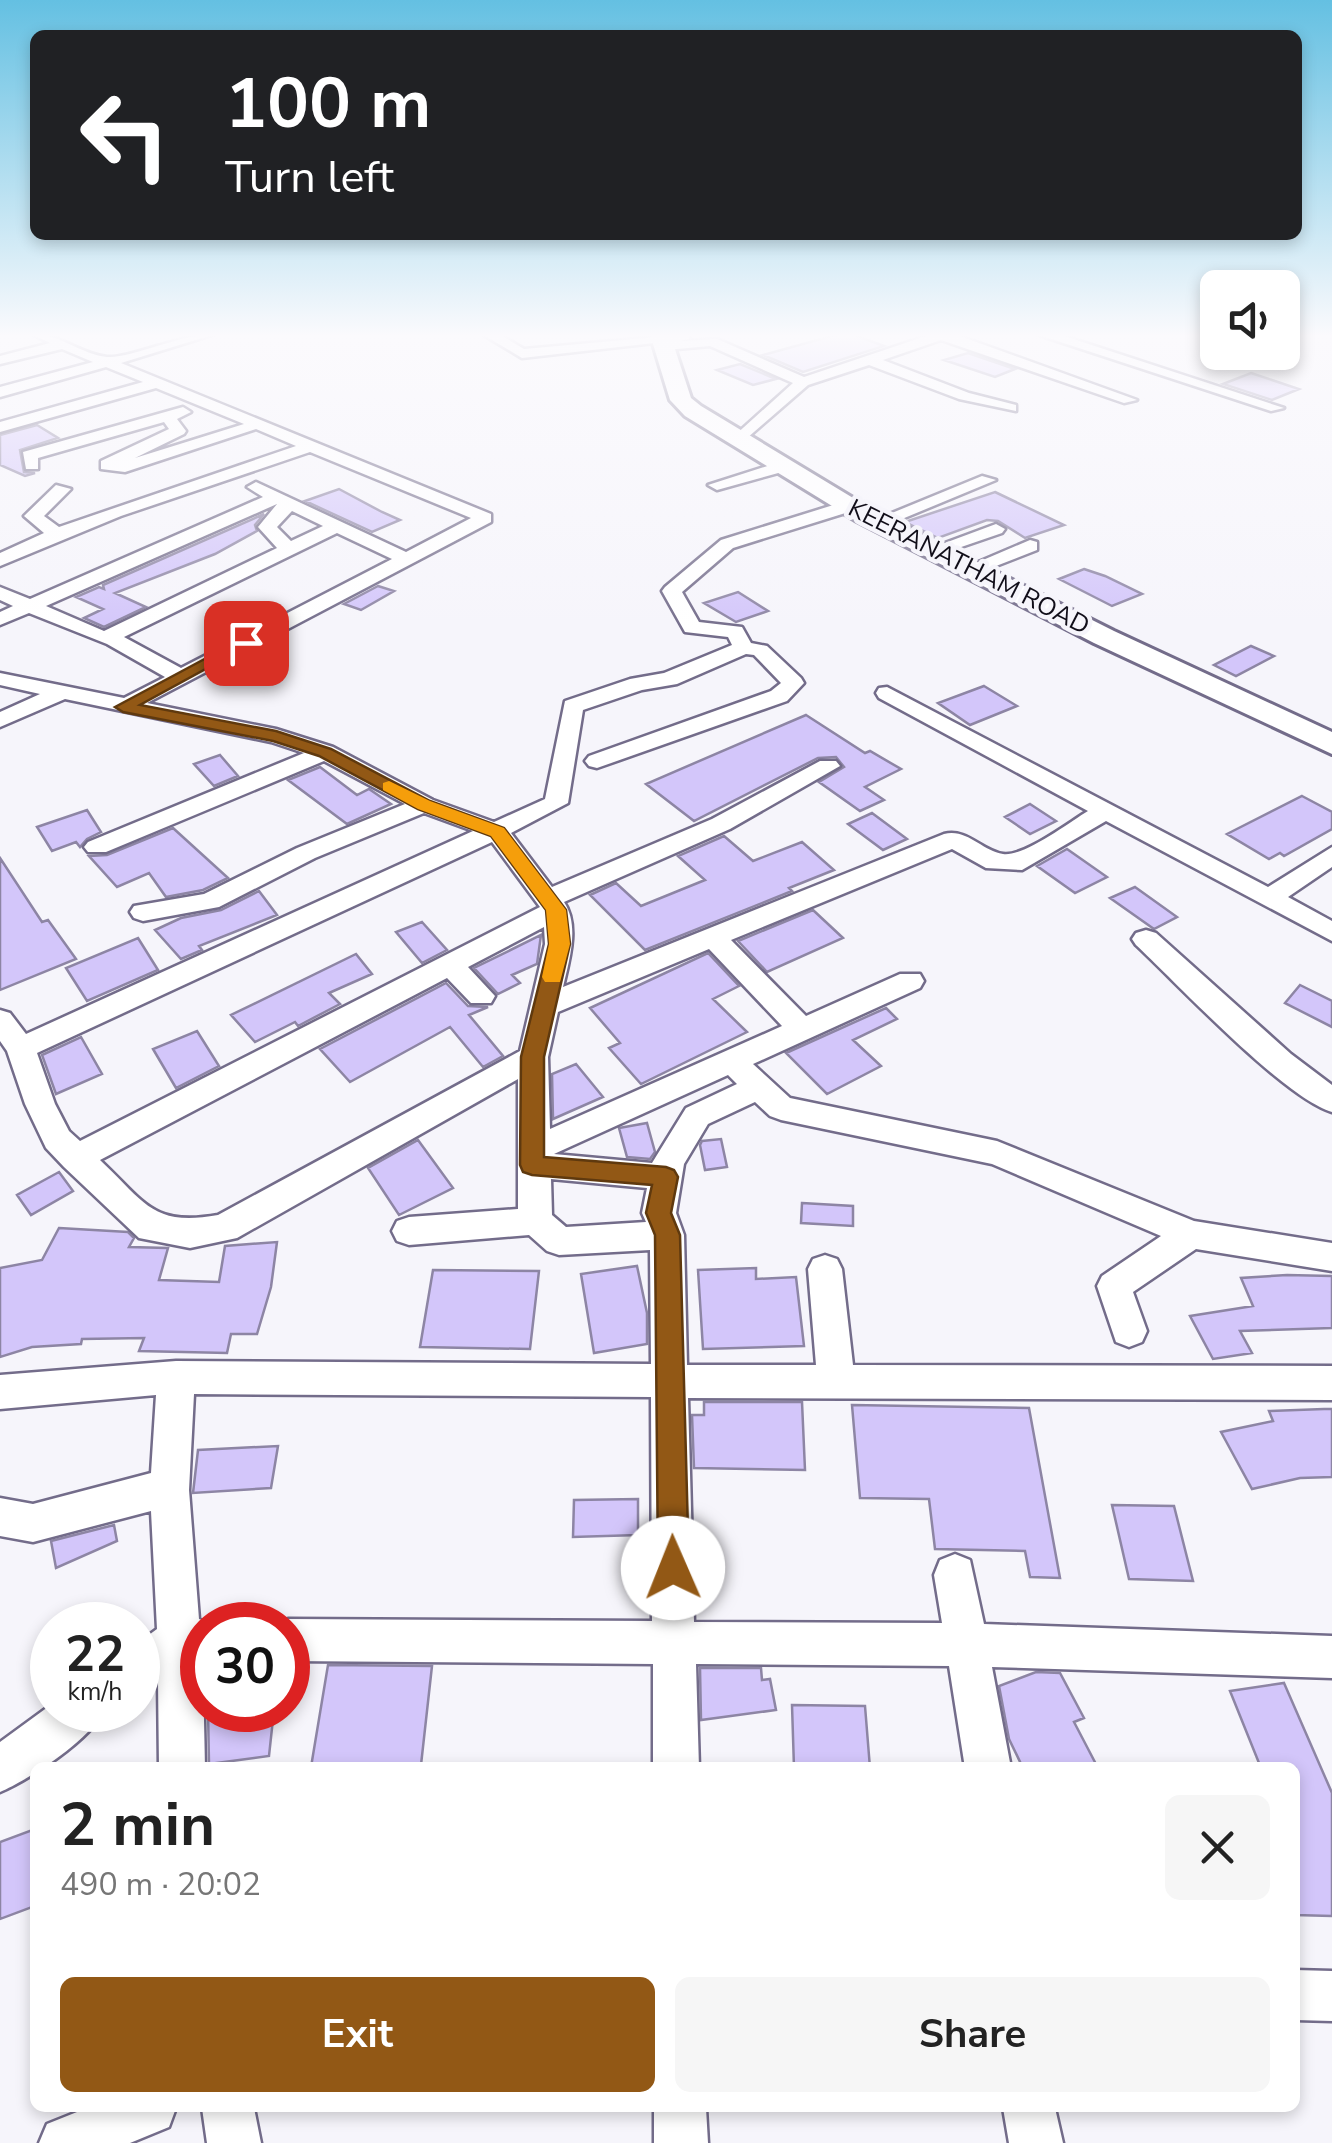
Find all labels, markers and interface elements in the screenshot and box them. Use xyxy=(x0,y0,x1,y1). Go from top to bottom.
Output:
text: 100 m xyxy=(225,56,431,152)
icon: left xyxy=(60,70,190,200)
text: Turn left xyxy=(225,147,394,208)
map controls xyxy=(1200,270,1300,370)
button: sound xyxy=(1200,270,1300,370)
street label: KEERANATHAM ROAD xyxy=(843,491,1095,643)
pin xyxy=(204,601,289,686)
icon: arrive xyxy=(219,616,274,671)
position arrow xyxy=(621,1516,725,1620)
speed limit sign: 30 xyxy=(180,1602,310,1732)
text: 22 xyxy=(65,1620,125,1689)
text: km/h xyxy=(67,1675,123,1709)
text: 2 min xyxy=(60,1784,215,1866)
button: close xyxy=(1165,1795,1270,1900)
text: 490 m · 20:02 xyxy=(60,1863,261,1906)
button: Exit xyxy=(60,1977,655,2092)
button: Share xyxy=(675,1977,1270,2092)

